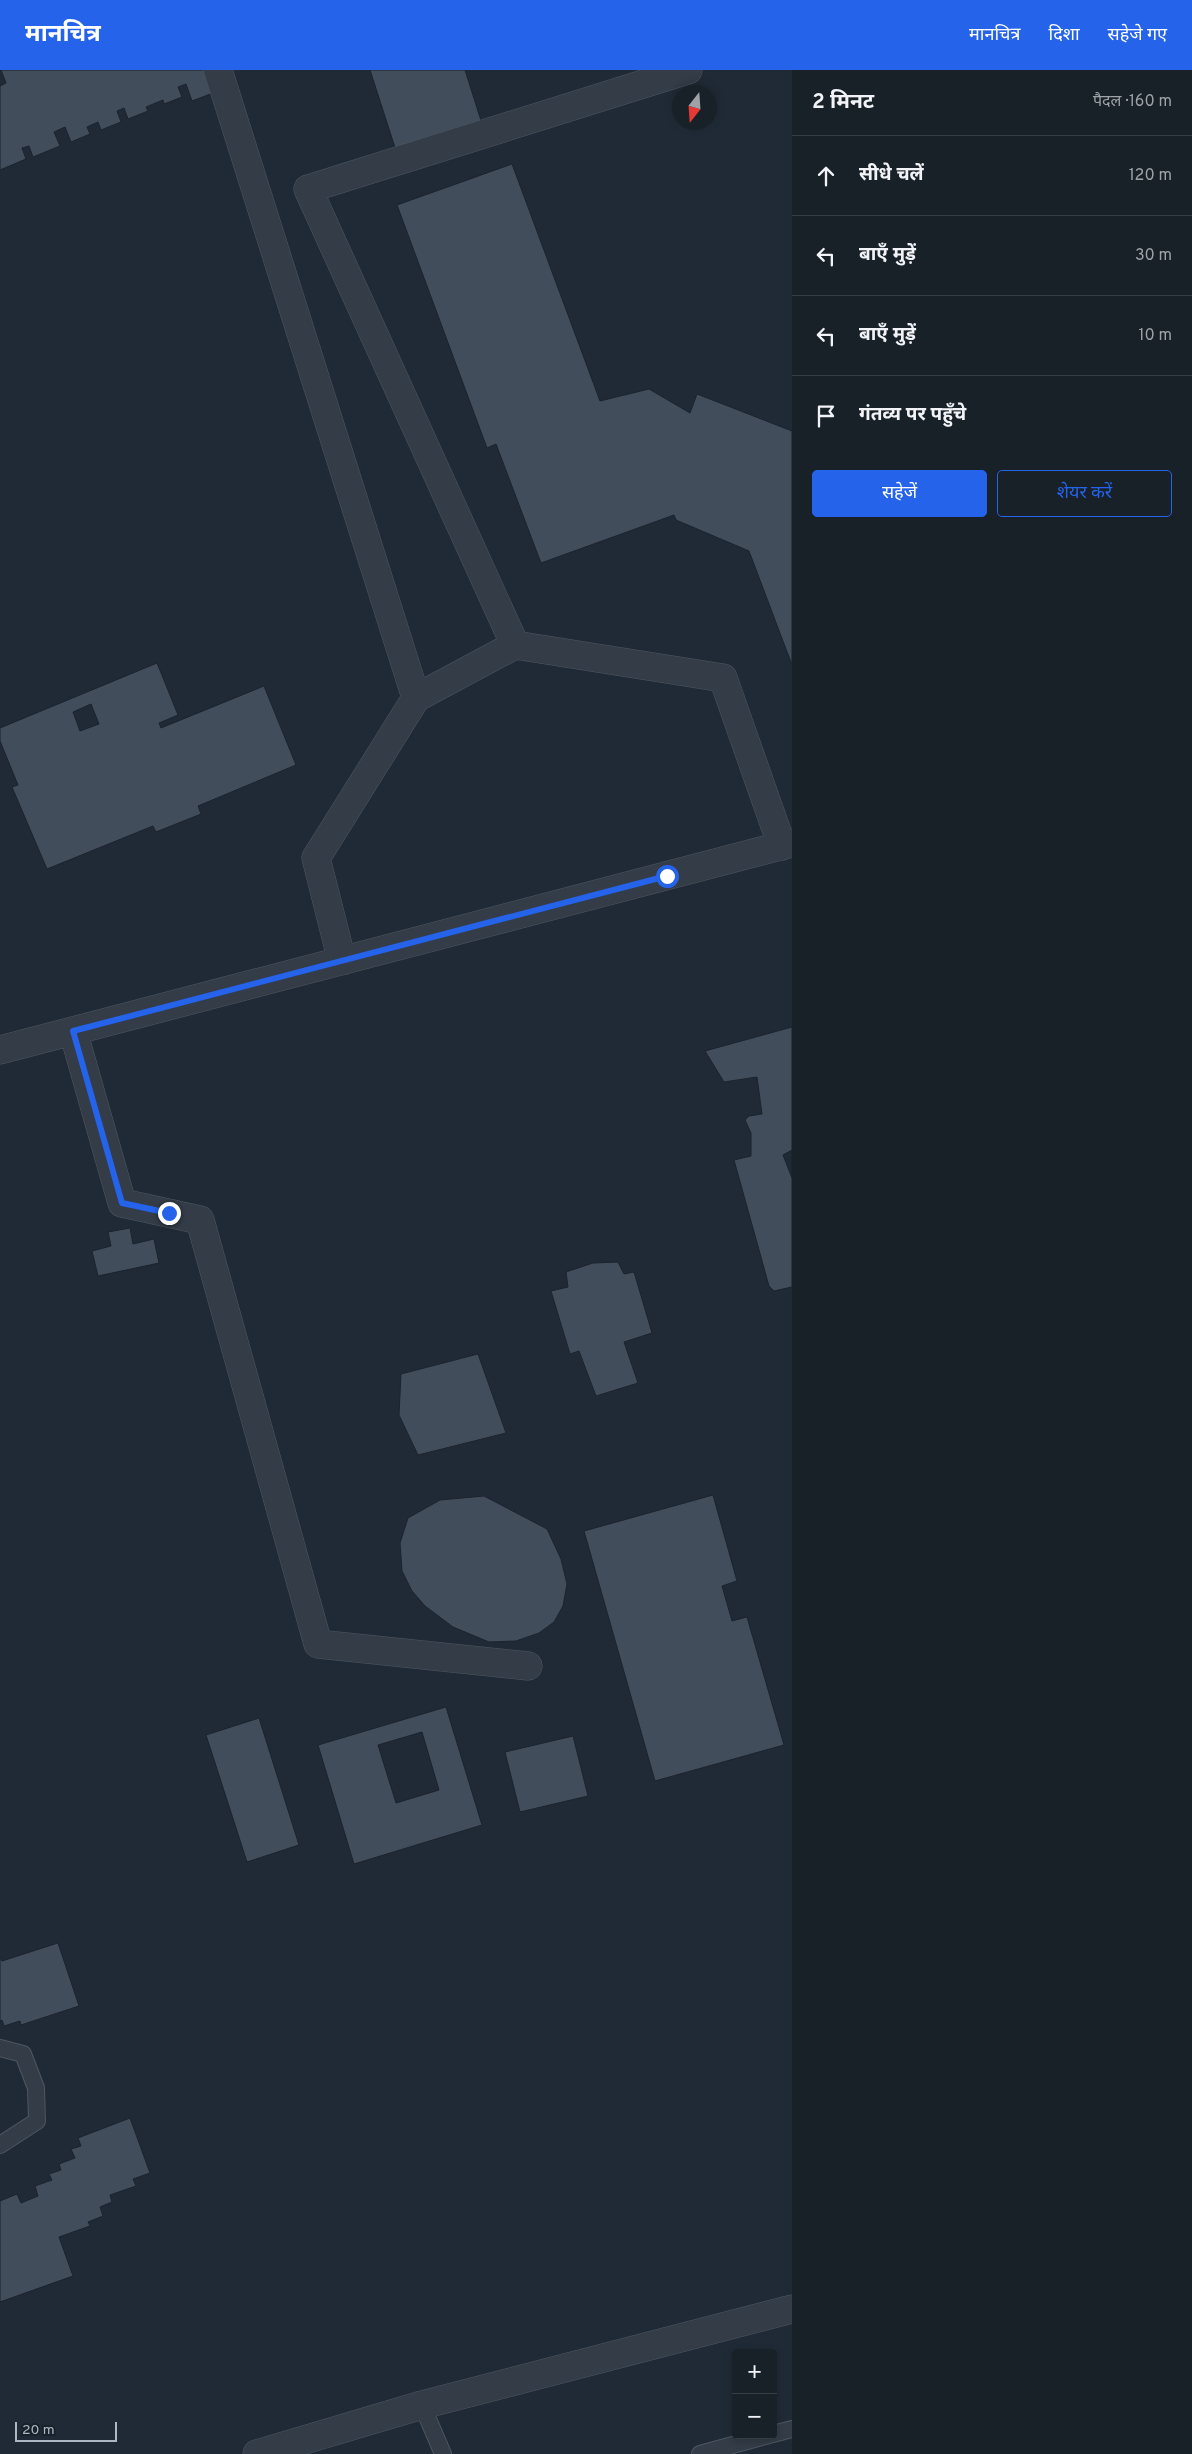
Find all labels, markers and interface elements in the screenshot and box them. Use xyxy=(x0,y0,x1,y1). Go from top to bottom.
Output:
text: मानचित्र xyxy=(25,20,101,50)
text: मानचित्र xyxy=(969,24,1020,47)
text: दिशा xyxy=(1048,24,1080,47)
text: सहेजे गए xyxy=(1108,24,1167,47)
north arrow xyxy=(672,85,717,130)
text: 2 मिनट xyxy=(812,89,874,116)
text: पैदल · 160 m xyxy=(1093,92,1172,112)
icon: ahead xyxy=(812,162,840,190)
text: सीधे चलें xyxy=(859,163,924,187)
text: 120 m xyxy=(1129,166,1172,186)
icon: left xyxy=(812,242,840,270)
text: बाएँ मुड़ें xyxy=(859,243,916,267)
text: 30 m xyxy=(1135,246,1172,266)
icon: left xyxy=(812,322,840,350)
text: बाएँ मुड़ें xyxy=(859,323,916,347)
text: 10 m xyxy=(1138,326,1172,346)
icon: arrive xyxy=(812,402,840,430)
text: गंतव्य पर पहुँचे xyxy=(859,403,966,427)
button: सहेजें xyxy=(812,470,987,517)
button: शेयर करें xyxy=(997,470,1172,517)
route start xyxy=(656,865,679,888)
route end xyxy=(158,1202,181,1225)
map controls xyxy=(732,2349,777,2439)
button: + xyxy=(732,2349,777,2394)
button: − xyxy=(732,2394,777,2439)
scale bar xyxy=(15,2419,118,2442)
text: 20 m xyxy=(22,2422,55,2439)

